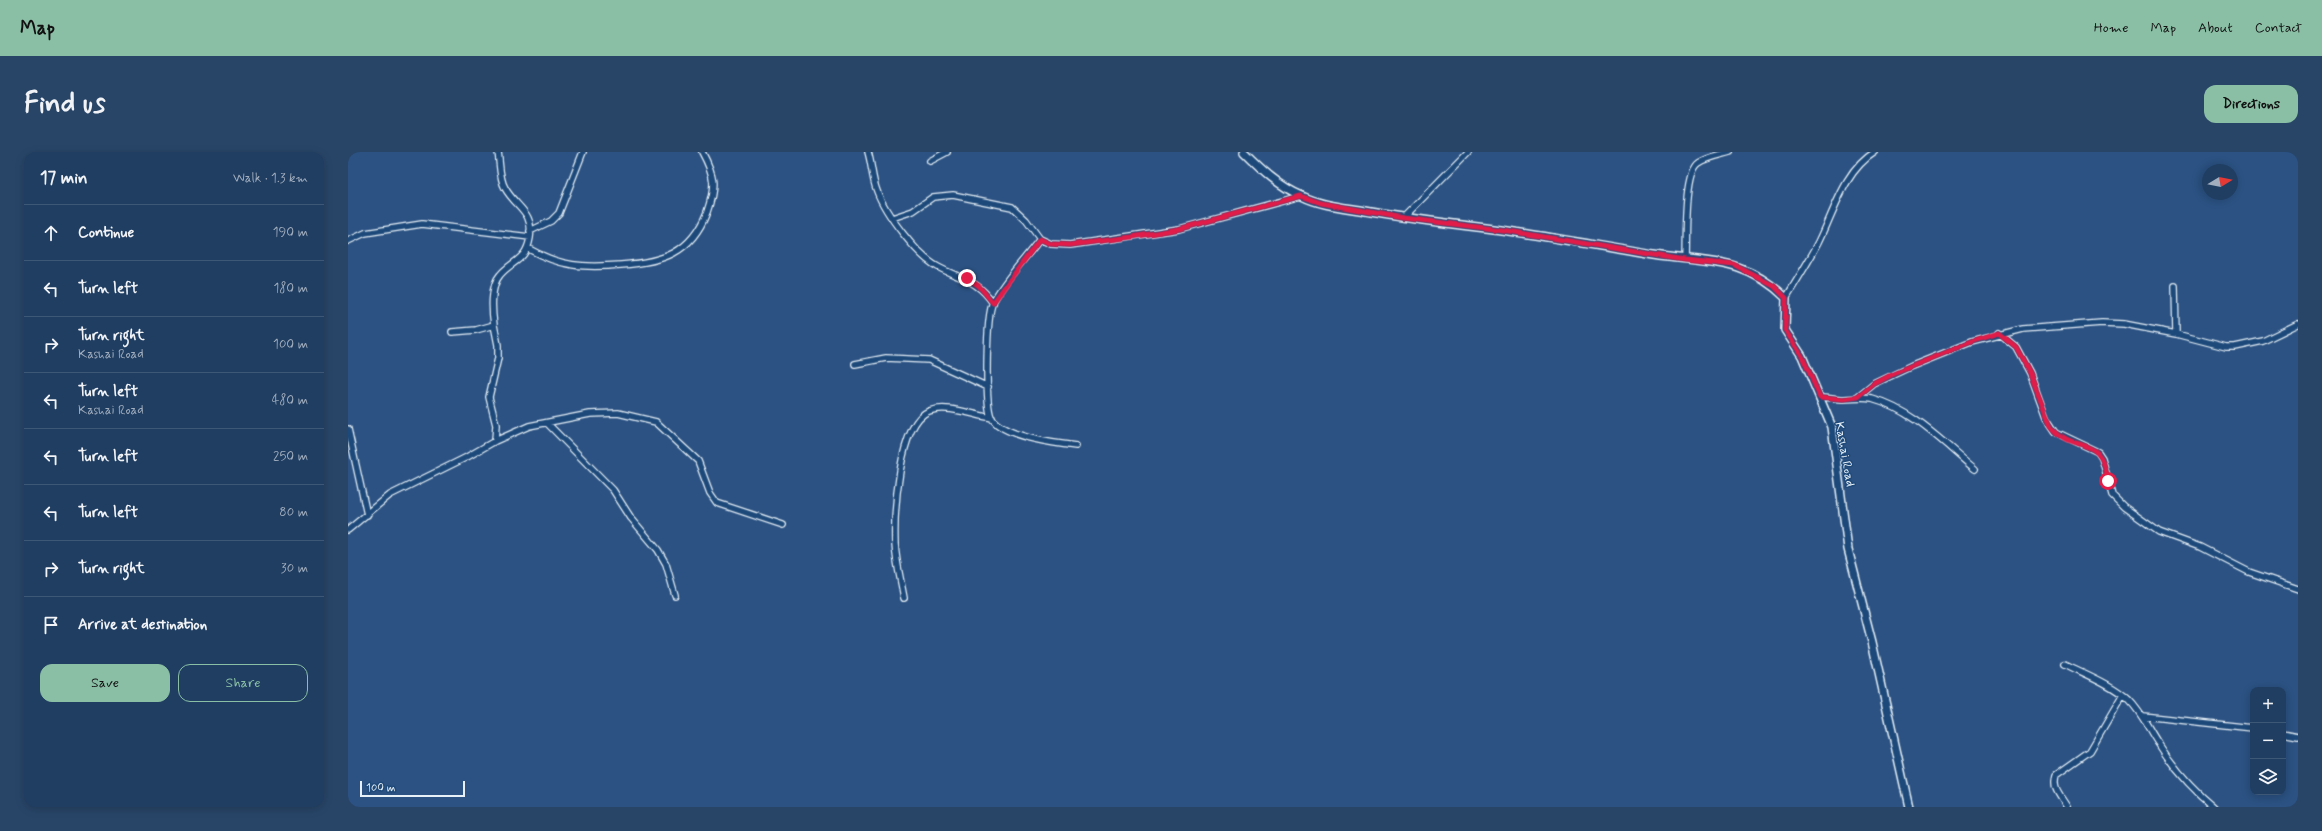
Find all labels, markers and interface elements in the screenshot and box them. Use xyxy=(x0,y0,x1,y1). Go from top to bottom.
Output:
text: Map xyxy=(20,16,55,41)
text: Home xyxy=(2094,19,2128,37)
text: Map xyxy=(2150,19,2176,37)
text: About xyxy=(2198,19,2233,37)
text: Contact xyxy=(2255,19,2302,37)
button: Directions xyxy=(2204,85,2298,123)
text: Find us xyxy=(24,86,105,123)
north arrow xyxy=(2202,164,2238,200)
text: 17 min xyxy=(40,167,88,189)
text: Walk · 1.3 km xyxy=(233,170,308,187)
icon: ahead xyxy=(40,222,62,244)
text: Continue xyxy=(78,223,134,243)
text: 190 m xyxy=(273,224,308,241)
route end xyxy=(958,269,976,287)
icon: left xyxy=(40,278,62,300)
text: Turn left xyxy=(78,279,138,299)
text: 180 m xyxy=(273,280,308,297)
text: Turn right xyxy=(78,326,145,346)
icon: right xyxy=(40,334,62,356)
text: 100 m xyxy=(273,336,308,353)
text: Kashai Road xyxy=(78,346,144,363)
text: Turn left xyxy=(78,382,138,402)
icon: left xyxy=(40,390,62,412)
text: 480 m xyxy=(272,392,308,409)
text: Kashai Road xyxy=(78,402,144,419)
street label: Kashai Road xyxy=(1830,420,1859,488)
icon: left xyxy=(40,446,62,468)
text: Turn left xyxy=(78,447,138,467)
text: 250 m xyxy=(273,448,308,465)
route start xyxy=(2099,472,2117,490)
icon: left xyxy=(40,502,62,524)
text: Turn left xyxy=(78,503,138,523)
text: 80 m xyxy=(279,504,308,521)
icon: right xyxy=(40,558,62,580)
text: Turn right xyxy=(78,559,145,579)
text: 30 m xyxy=(281,560,308,577)
icon: arrive xyxy=(40,614,62,636)
text: Arrive at destination xyxy=(78,615,207,635)
button: Save xyxy=(40,664,170,702)
button: Share xyxy=(178,664,308,702)
map controls xyxy=(2250,687,2286,795)
button: + xyxy=(2250,687,2286,723)
button: − xyxy=(2250,723,2286,759)
button: layers xyxy=(2250,759,2286,795)
scale bar xyxy=(360,779,465,798)
text: 100 m xyxy=(366,781,396,795)

